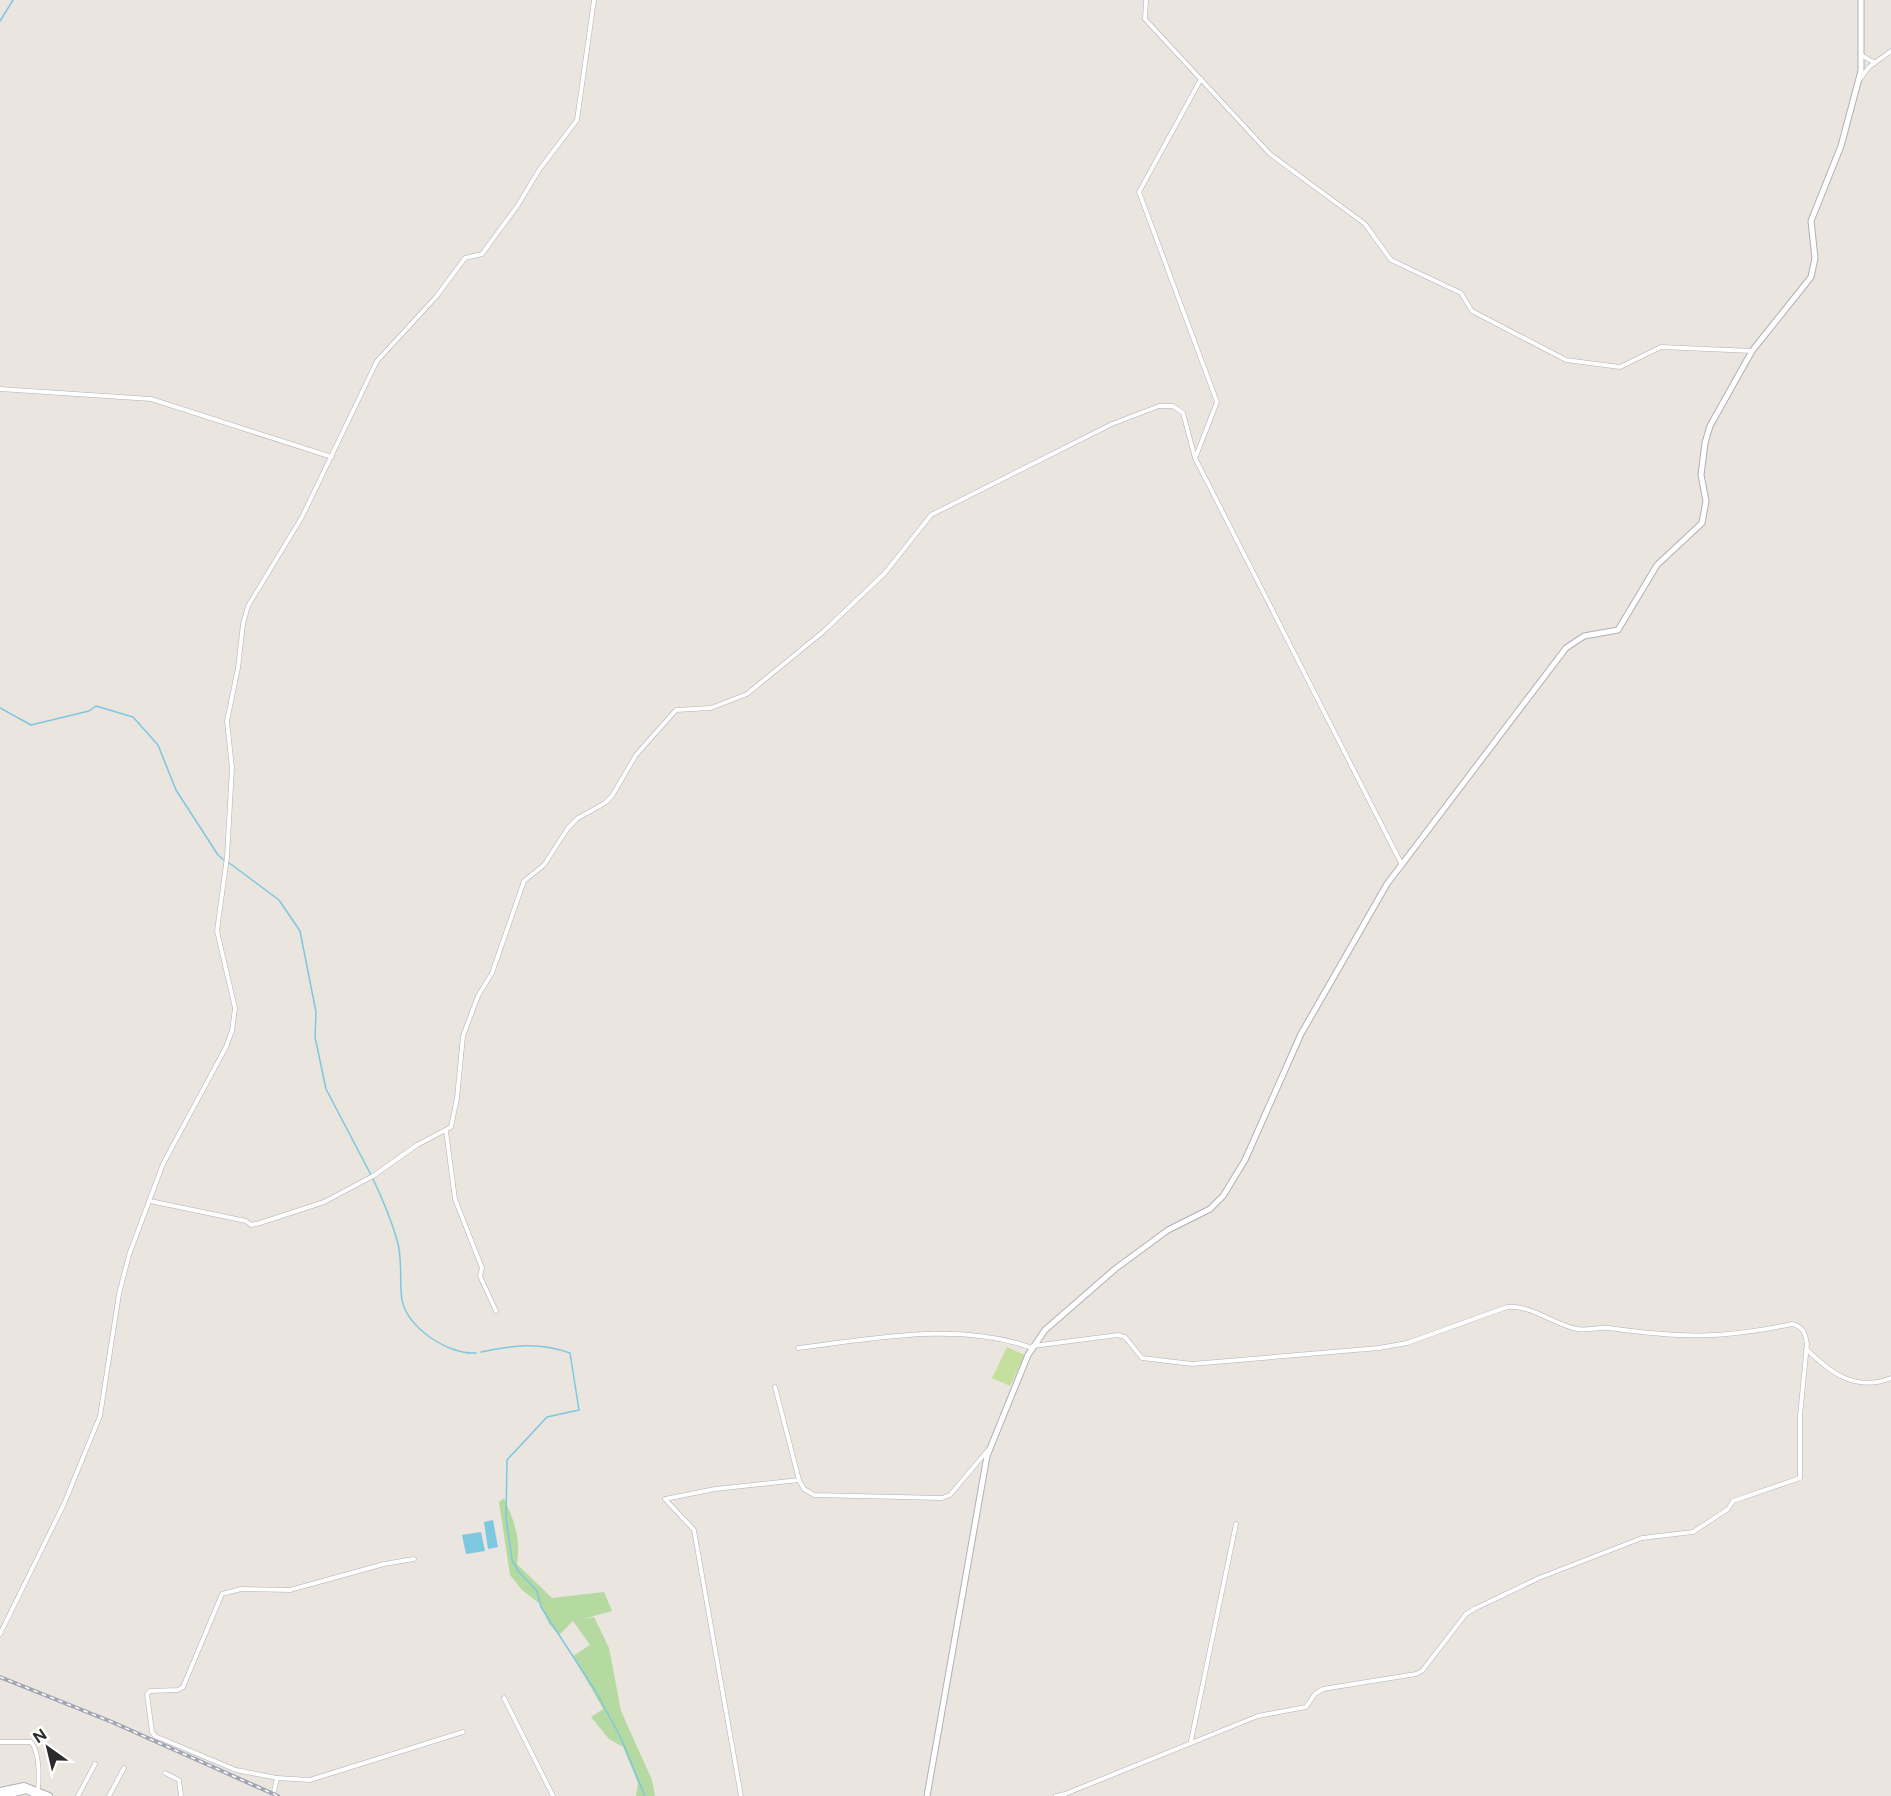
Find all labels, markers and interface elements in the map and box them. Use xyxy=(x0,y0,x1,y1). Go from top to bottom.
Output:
north arrow xyxy=(18,1718,78,1778)
text: N xyxy=(29,1725,50,1747)

